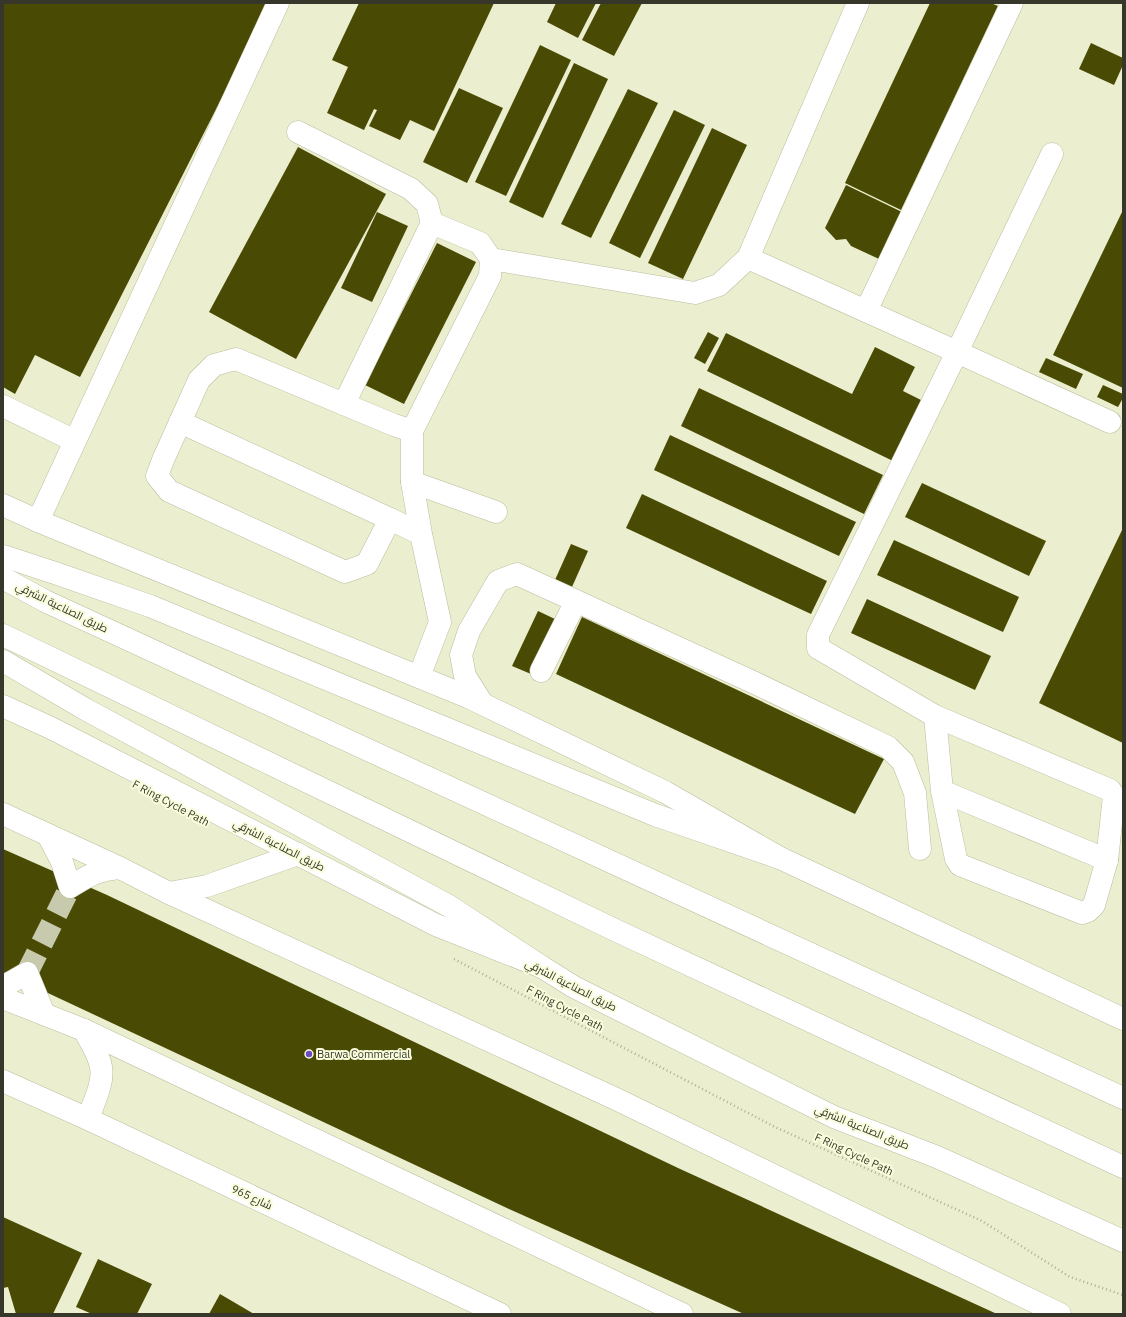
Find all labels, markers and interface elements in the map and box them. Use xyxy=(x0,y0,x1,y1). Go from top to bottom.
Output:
street label: طريق الصناعية الشرقي xyxy=(13,579,110,637)
street label: F Ring Cycle Path xyxy=(130,777,212,829)
street label: طريق الصناعية الشرقي xyxy=(230,816,327,876)
street label: طريق الصناعية الشرقي xyxy=(522,956,619,1016)
street label: F Ring Cycle Path xyxy=(524,982,606,1034)
place label: Barwa Commercial xyxy=(317,1047,410,1061)
marker: Barwa Commercial xyxy=(304,1049,314,1059)
street label: طريق الصناعية الشرقي xyxy=(812,1102,911,1154)
street label: F Ring Cycle Path xyxy=(812,1130,896,1178)
street label: شارع 965 xyxy=(229,1181,275,1213)

